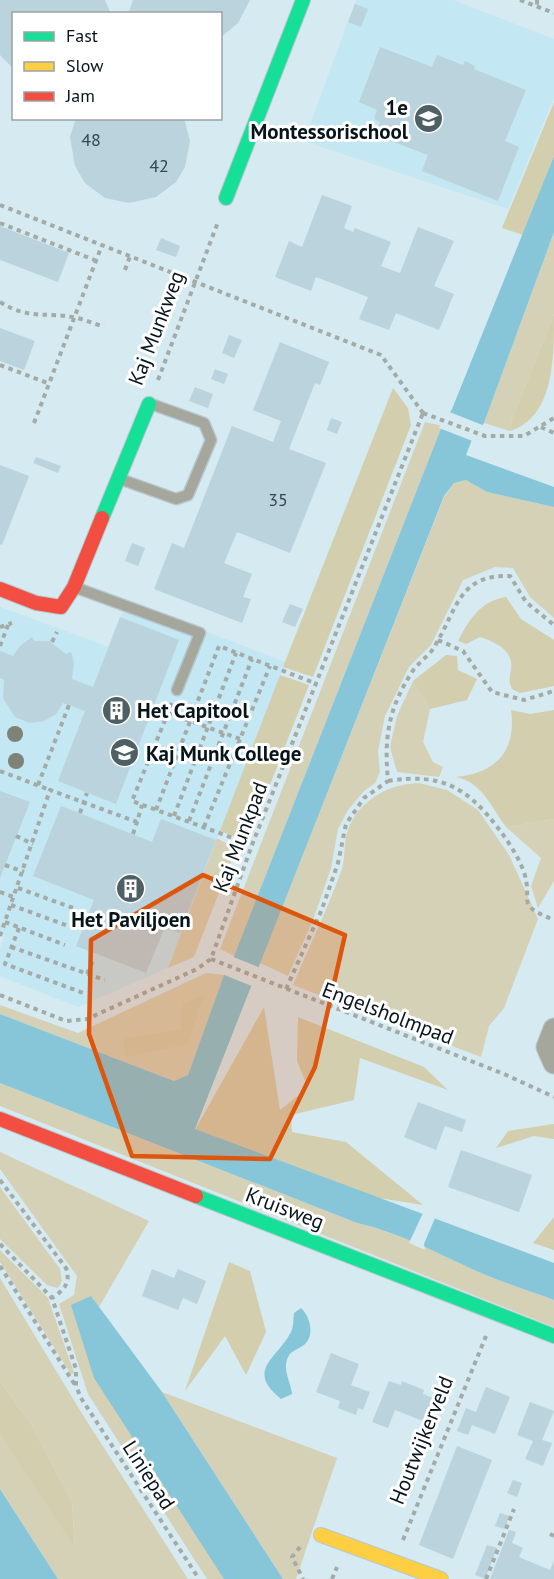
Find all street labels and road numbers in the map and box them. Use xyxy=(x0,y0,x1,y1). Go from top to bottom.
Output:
street label: Kaj Munkweg xyxy=(122,267,190,389)
street label: Kaj Munkpad xyxy=(207,778,273,896)
street label: Engelsholmpad xyxy=(318,976,458,1050)
street label: Kruisweg xyxy=(242,1181,328,1235)
street label: Houtwijkerveld xyxy=(383,1372,459,1508)
street label: Liniepad xyxy=(117,1435,181,1515)

